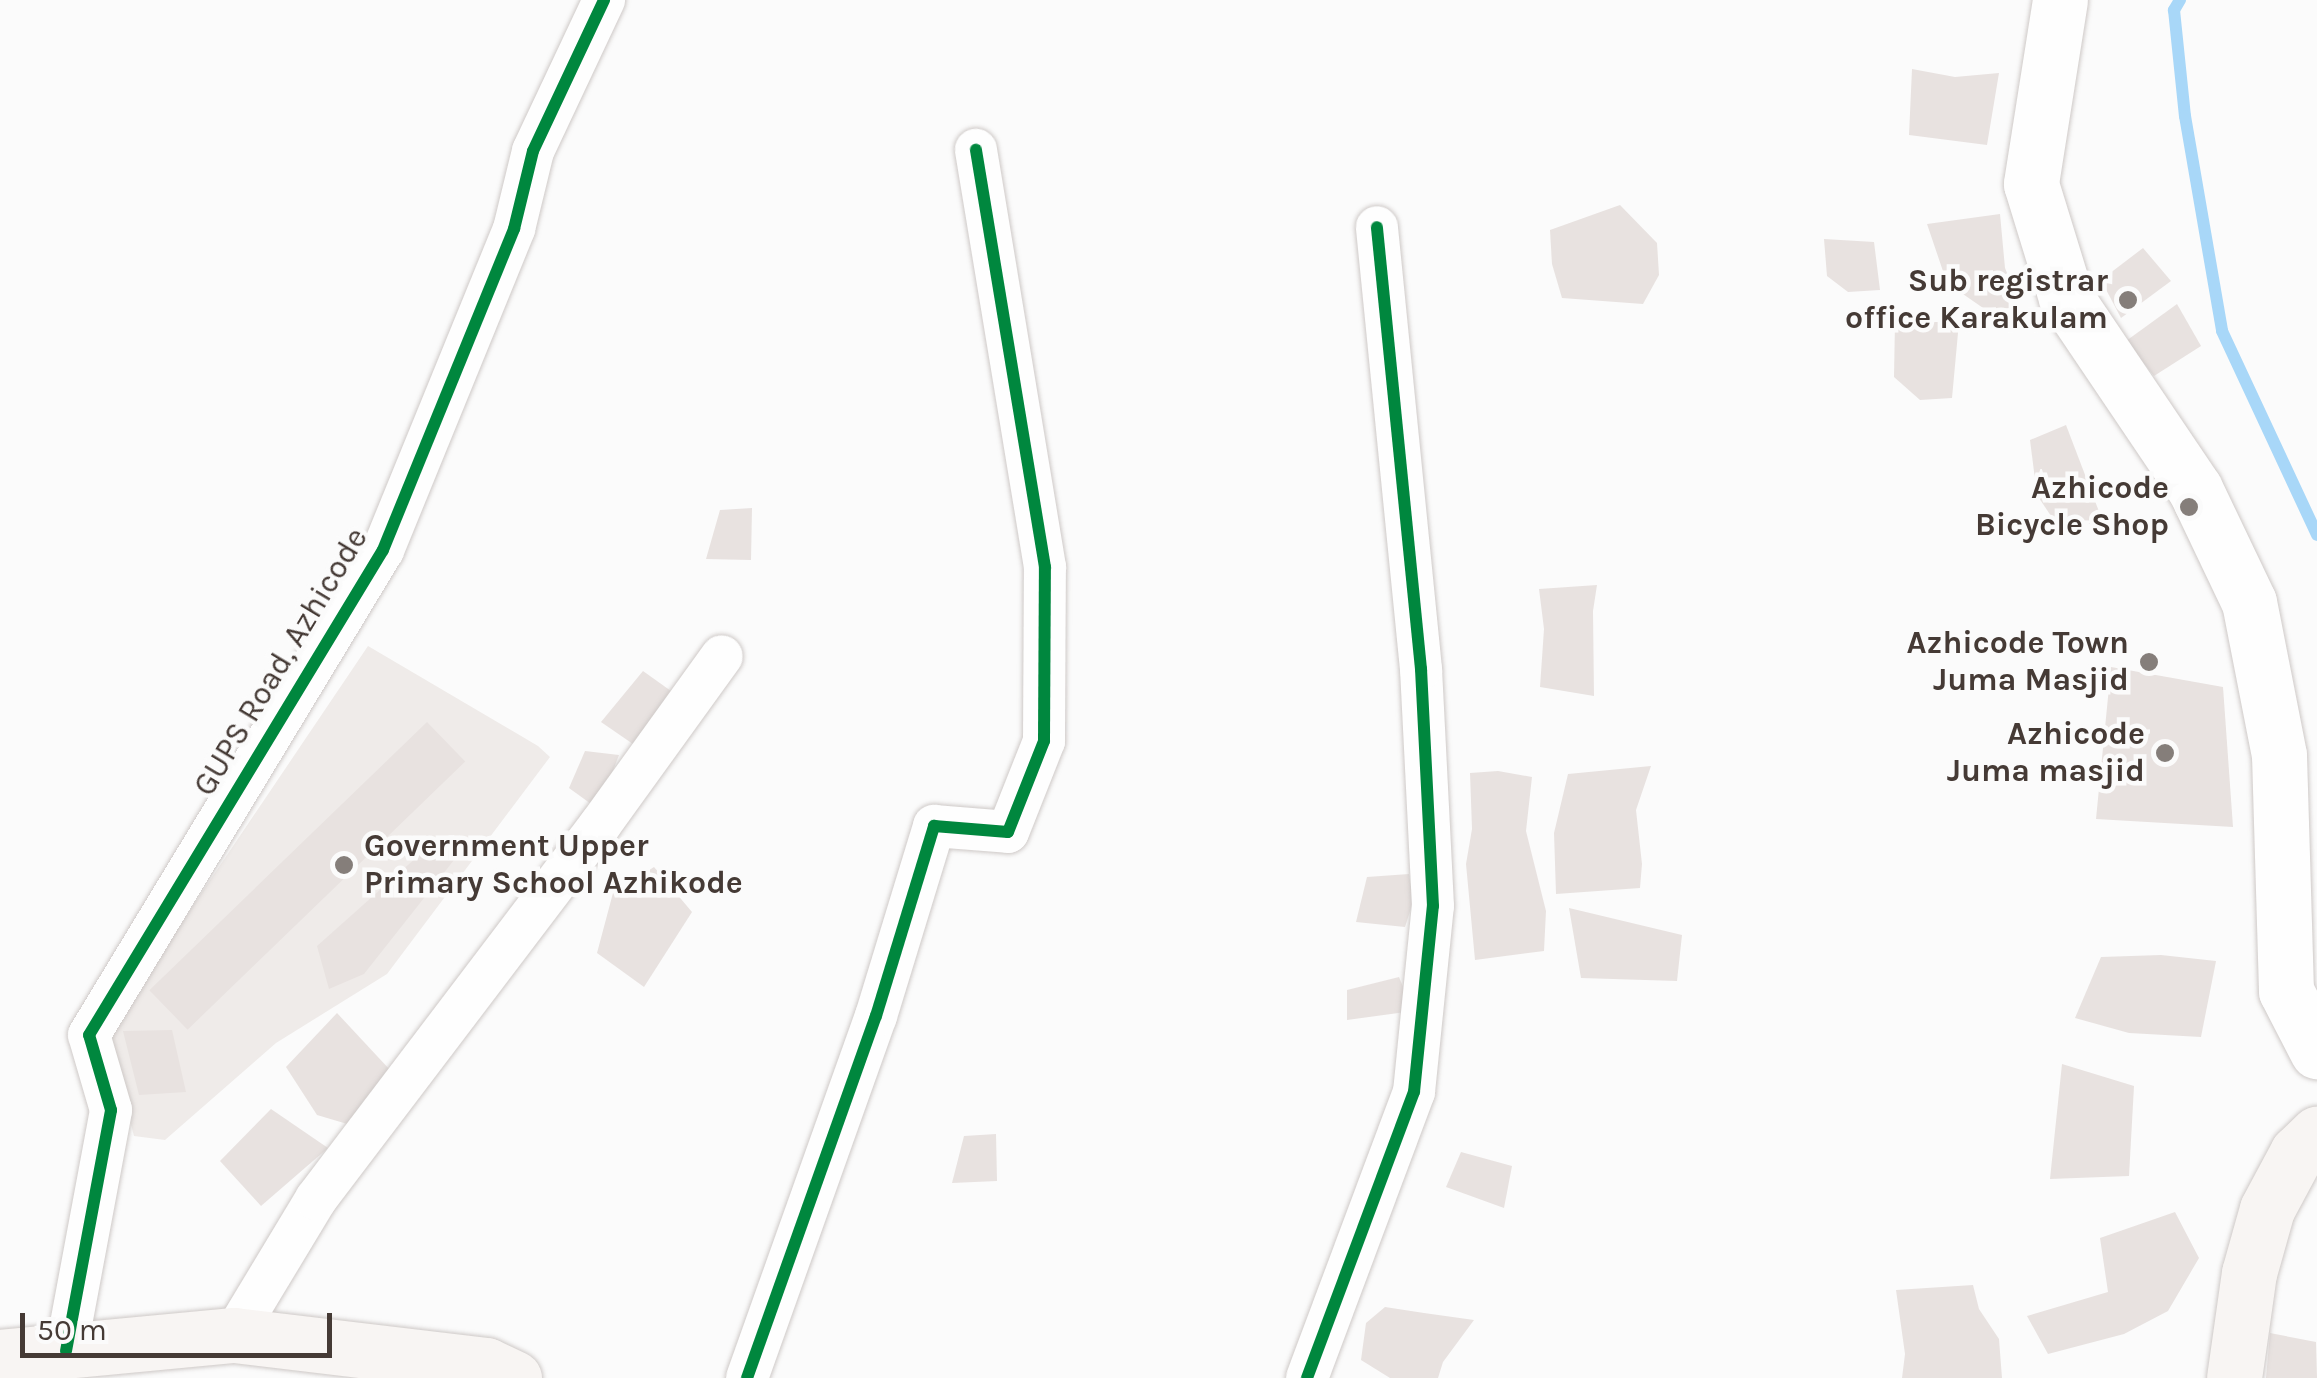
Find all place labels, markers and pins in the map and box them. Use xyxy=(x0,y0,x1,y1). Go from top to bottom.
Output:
place label: Sub registrar office Karakulam xyxy=(1845,263,2108,338)
marker: Sub registrar office Karakulam xyxy=(2117,289,2139,311)
place label: Azhicode Bicycle Shop xyxy=(1975,470,2169,545)
marker: Azhicode Bicycle Shop xyxy=(2178,496,2200,518)
place label: Azhicode Town Juma Masjid xyxy=(1907,625,2129,700)
marker: Azhicode Town Juma Masjid xyxy=(2138,651,2160,673)
place label: Azhicode Juma masjid xyxy=(1947,716,2145,791)
marker: Azhicode Juma masjid xyxy=(2154,742,2176,764)
place label: Government Upper Primary School Azhikode xyxy=(364,828,743,903)
marker: Government Upper Primary School Azhikode xyxy=(333,854,355,876)

